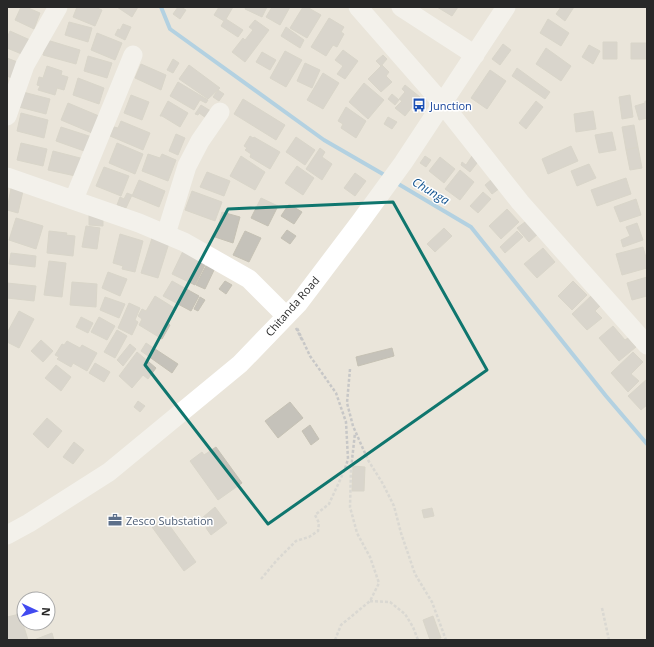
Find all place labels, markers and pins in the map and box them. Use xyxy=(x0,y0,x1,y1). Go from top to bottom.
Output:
bus stop icon: Junction xyxy=(411,97,427,113)
place label: Junction xyxy=(429,98,472,113)
office icon: Zesco Substation xyxy=(107,512,123,528)
place label: Zesco Substation xyxy=(126,513,213,528)

